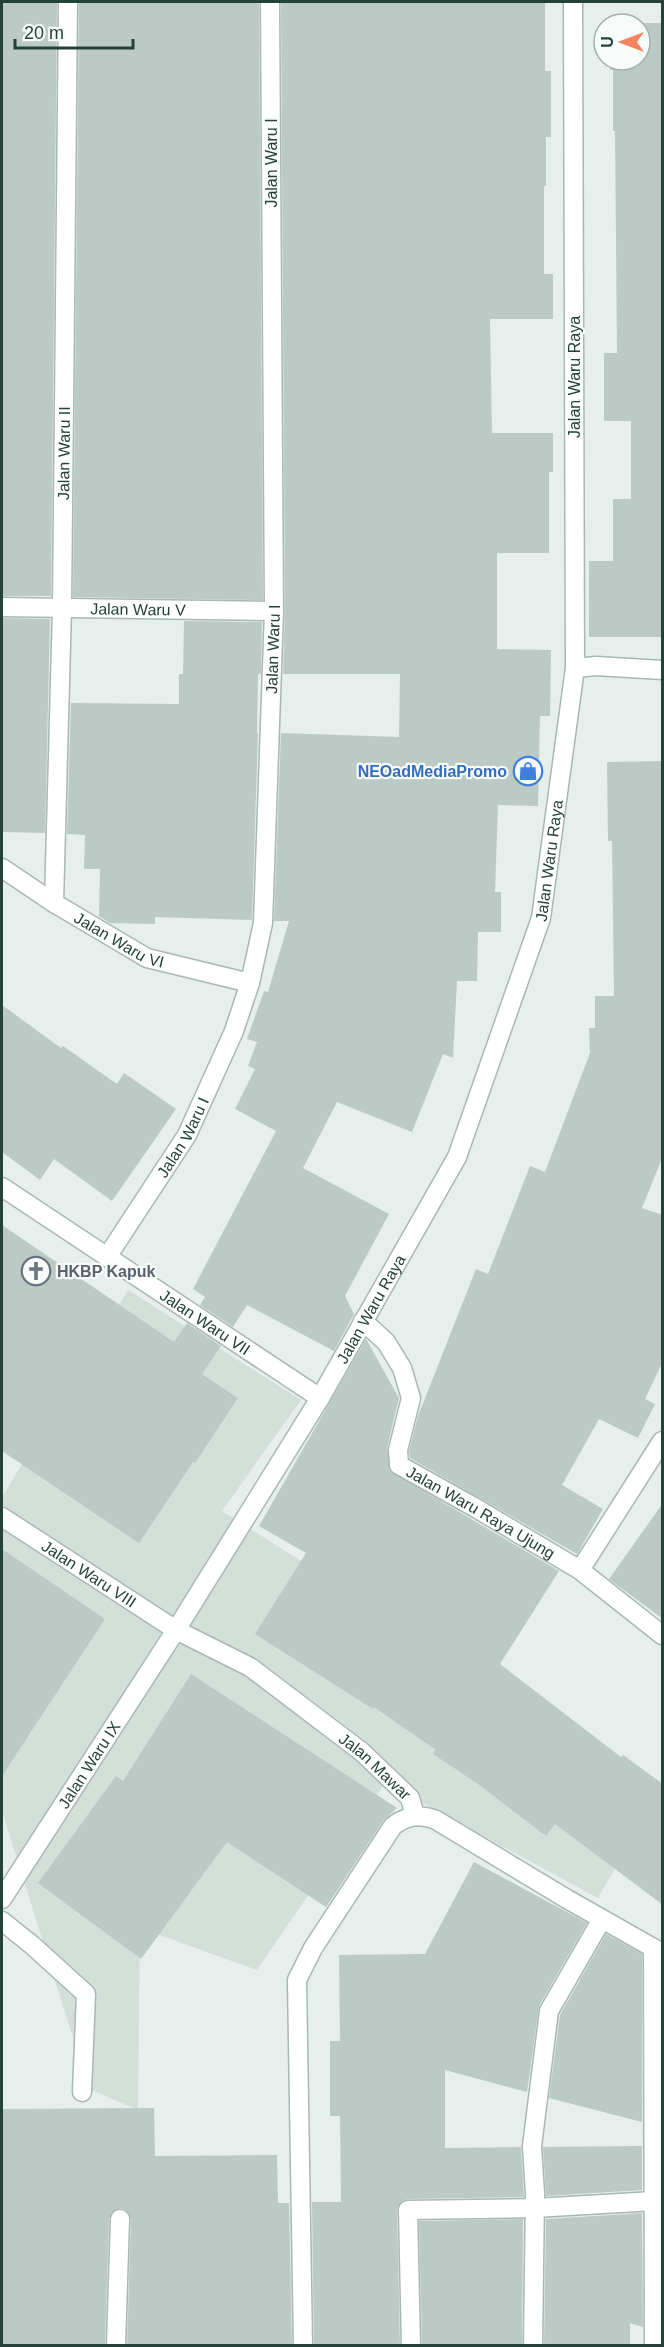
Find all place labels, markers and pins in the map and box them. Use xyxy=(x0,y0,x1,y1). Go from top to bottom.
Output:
shop icon: NEOadMediaPromo xyxy=(512,755,544,787)
place label: NEOadMediaPromo xyxy=(358,763,507,780)
church icon: HKBP Kapuk xyxy=(20,1255,52,1287)
place label: HKBP Kapuk xyxy=(57,1263,155,1280)

